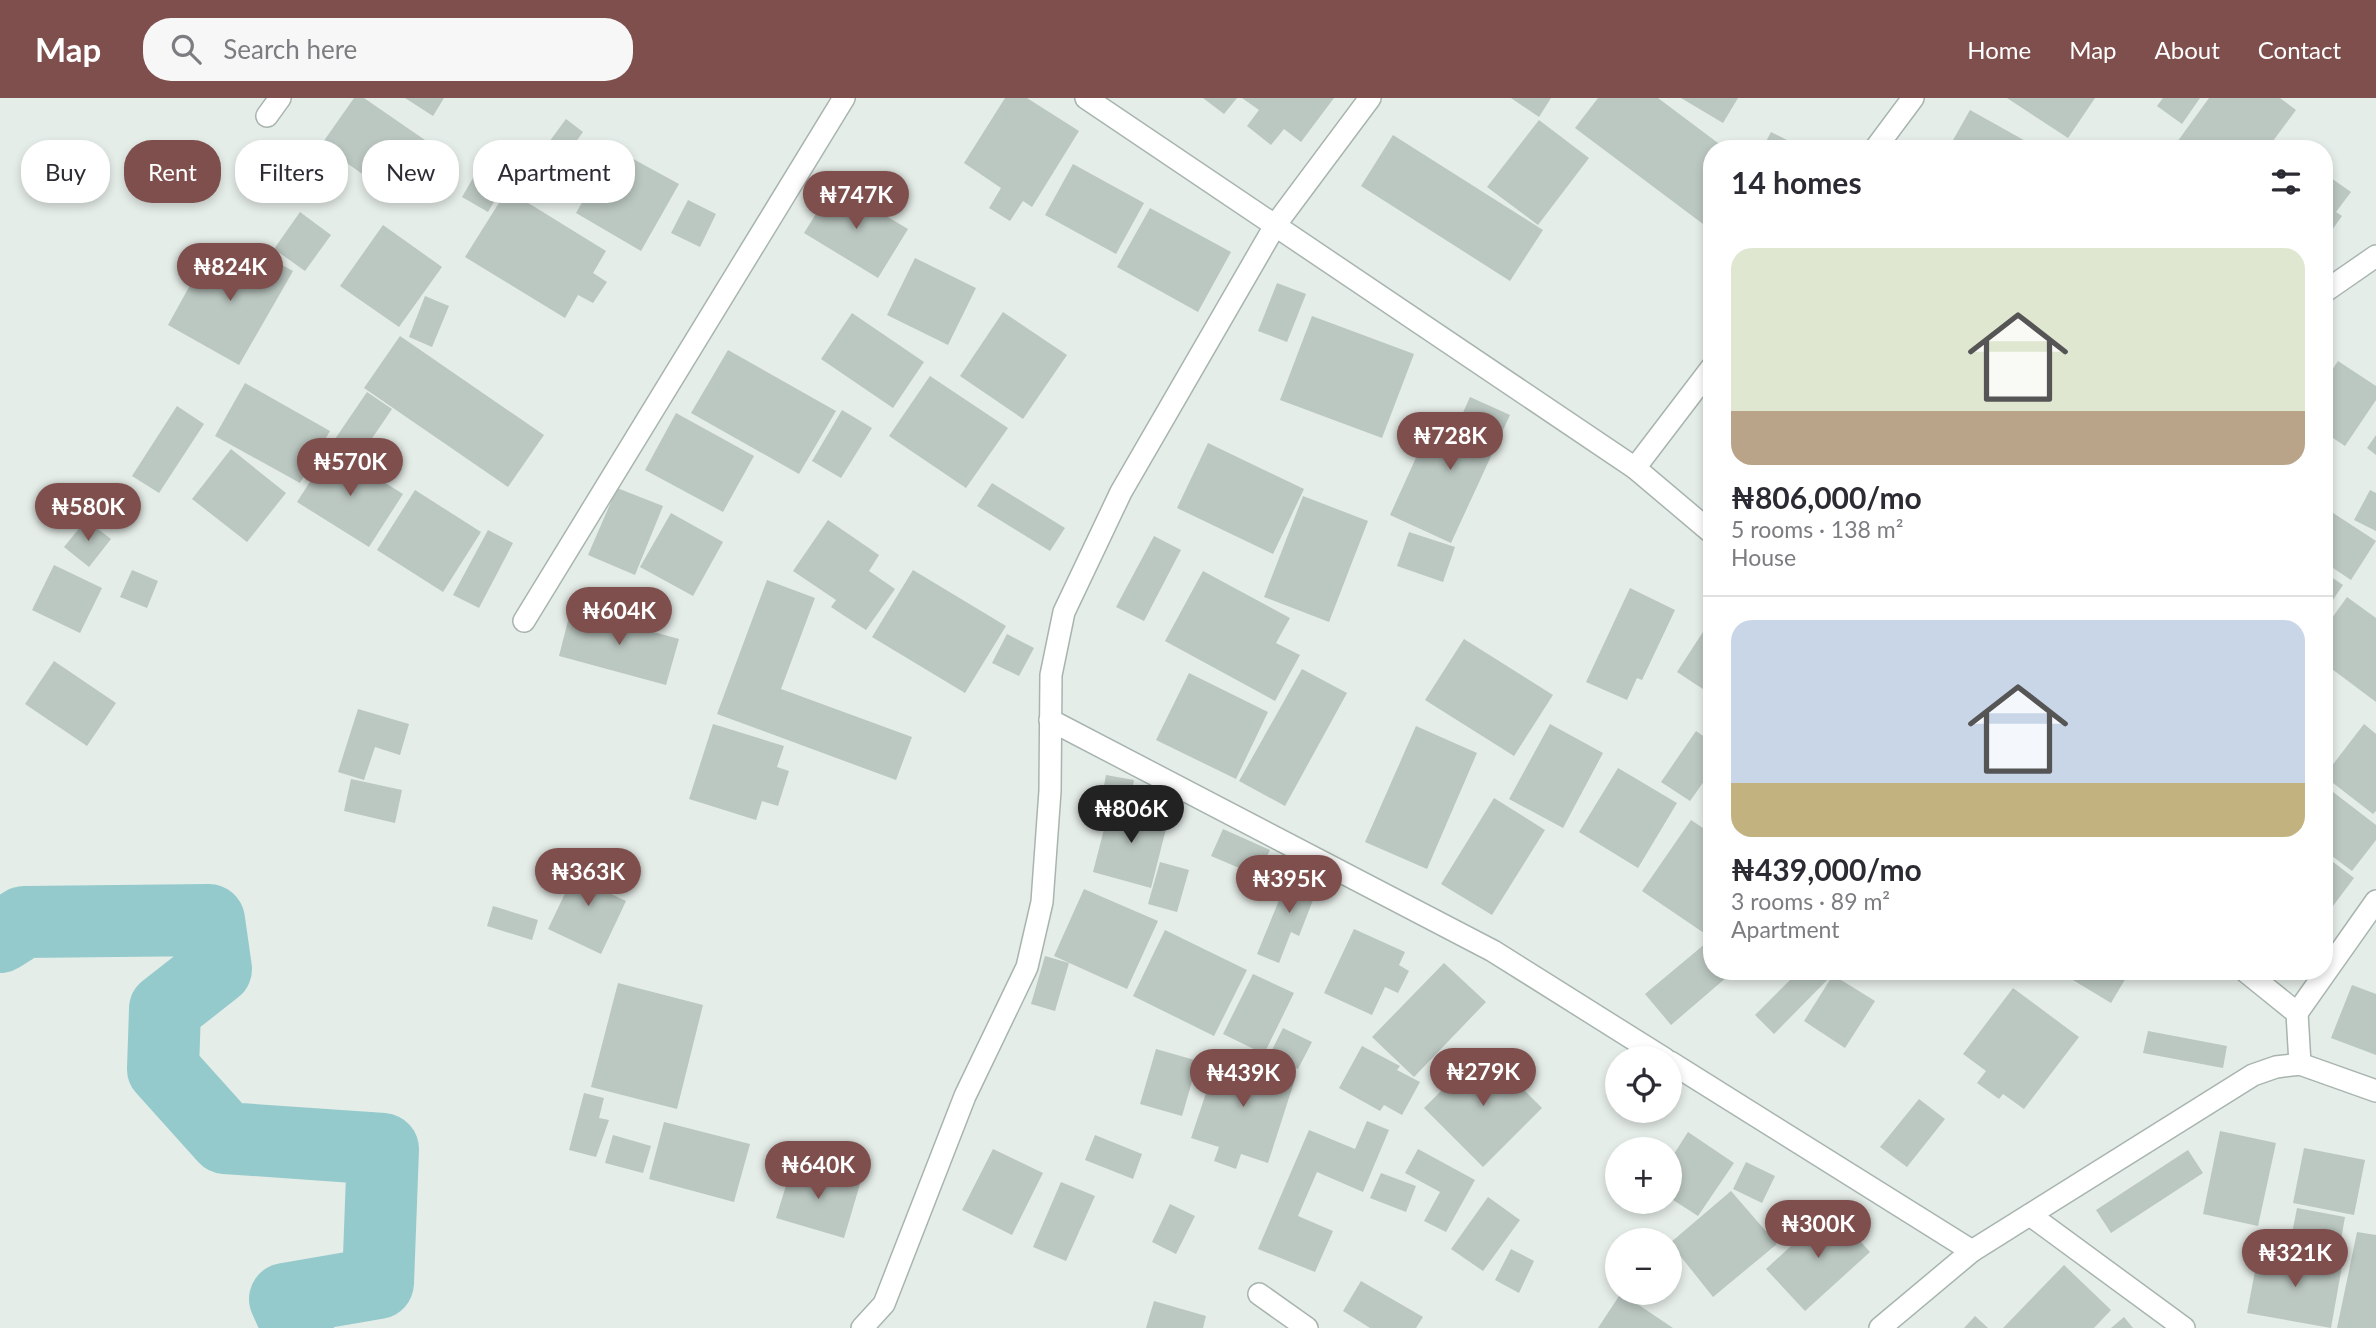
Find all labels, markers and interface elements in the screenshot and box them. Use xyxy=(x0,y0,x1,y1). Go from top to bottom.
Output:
search box xyxy=(143,18,633,81)
text: Map xyxy=(35,29,101,69)
icon: search xyxy=(167,30,205,68)
text: Search here xyxy=(223,33,357,65)
text: Home xyxy=(1967,35,2031,64)
text: Map xyxy=(2069,35,2117,64)
text: About xyxy=(2155,35,2220,64)
text: Contact xyxy=(2258,35,2341,64)
chip: Buy xyxy=(21,140,110,203)
chip: Rent xyxy=(124,140,221,203)
chip: Filters xyxy=(235,140,348,203)
chip: New xyxy=(362,140,459,203)
chip: Apartment xyxy=(473,140,635,203)
icon: filters xyxy=(2267,163,2305,201)
text: 14 homes xyxy=(1731,164,1862,200)
pin: ₦747K xyxy=(807,172,905,231)
text: ₦747K xyxy=(819,180,893,208)
pin: ₦824K xyxy=(181,244,279,303)
text: ₦824K xyxy=(193,252,267,280)
icon: home xyxy=(1955,294,2081,420)
pin: ₦728K xyxy=(1401,412,1499,472)
text: ₦728K xyxy=(1413,421,1487,449)
pin: ₦570K xyxy=(301,438,399,498)
text: ₦570K xyxy=(313,447,387,475)
text: ₦806,000/mo xyxy=(1731,479,1922,515)
pin: ₦580K xyxy=(39,484,137,543)
text: ₦580K xyxy=(51,492,125,520)
text: 5 rooms · 138 m² xyxy=(1731,515,1903,543)
text: House xyxy=(1731,543,1796,571)
pin: ₦604K xyxy=(570,588,668,647)
text: ₦604K xyxy=(582,596,656,624)
icon: home xyxy=(1955,666,2081,792)
pin: ₦806K xyxy=(1082,786,1180,845)
text: ₦806K xyxy=(1094,794,1168,822)
pin: ₦363K xyxy=(539,848,637,908)
text: ₦439,000/mo xyxy=(1731,851,1922,887)
pin: ₦395K xyxy=(1240,856,1338,915)
text: ₦363K xyxy=(551,857,625,885)
text: ₦395K xyxy=(1252,864,1326,892)
text: 3 rooms · 89 m² xyxy=(1731,887,1890,915)
text: Apartment xyxy=(1731,915,1839,943)
map controls xyxy=(1605,1046,1682,1305)
button: locate xyxy=(1605,1046,1682,1123)
pin: ₦279K xyxy=(1434,1048,1532,1108)
pin: ₦439K xyxy=(1194,1049,1292,1109)
text: ₦279K xyxy=(1446,1057,1520,1085)
text: ₦439K xyxy=(1206,1058,1280,1086)
button: + xyxy=(1605,1137,1682,1214)
pin: ₦640K xyxy=(769,1142,867,1201)
text: ₦640K xyxy=(781,1150,855,1178)
pin: ₦300K xyxy=(1769,1200,1867,1260)
text: ₦300K xyxy=(1781,1209,1855,1237)
button: − xyxy=(1605,1228,1682,1305)
pin: ₦321K xyxy=(2246,1230,2344,1289)
text: ₦321K xyxy=(2258,1238,2332,1266)

